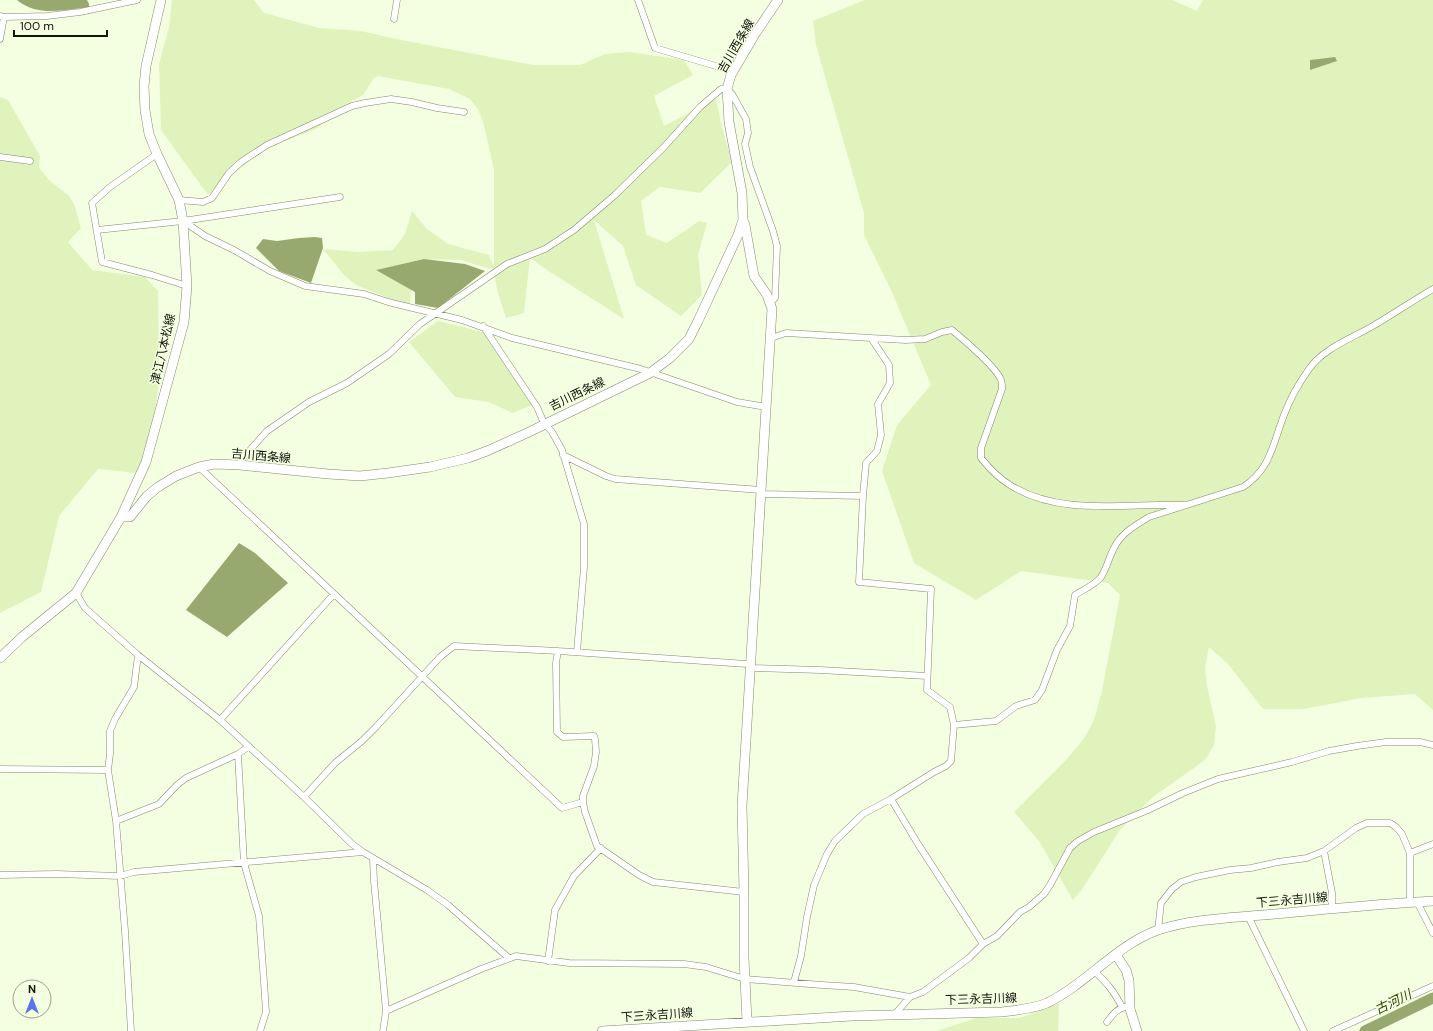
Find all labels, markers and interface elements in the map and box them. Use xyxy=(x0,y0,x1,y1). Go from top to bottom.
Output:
scale bar xyxy=(14,12,107,38)
street label: 吉川西条線 xyxy=(714,16,758,76)
text: 100 m xyxy=(20,18,54,34)
street label: 津江八本松線 xyxy=(147,312,179,386)
street label: 吉川西条線 xyxy=(547,374,607,414)
street label: 吉川西条線 xyxy=(230,445,292,467)
street label: 下三永吉川線 xyxy=(1255,889,1329,911)
north arrow xyxy=(12,979,52,1019)
text: N xyxy=(28,982,36,996)
water label: 古河川 xyxy=(1372,985,1416,1018)
street label: 下三永吉川線 xyxy=(945,990,1017,1008)
street label: 下三永吉川線 xyxy=(621,1005,693,1025)

